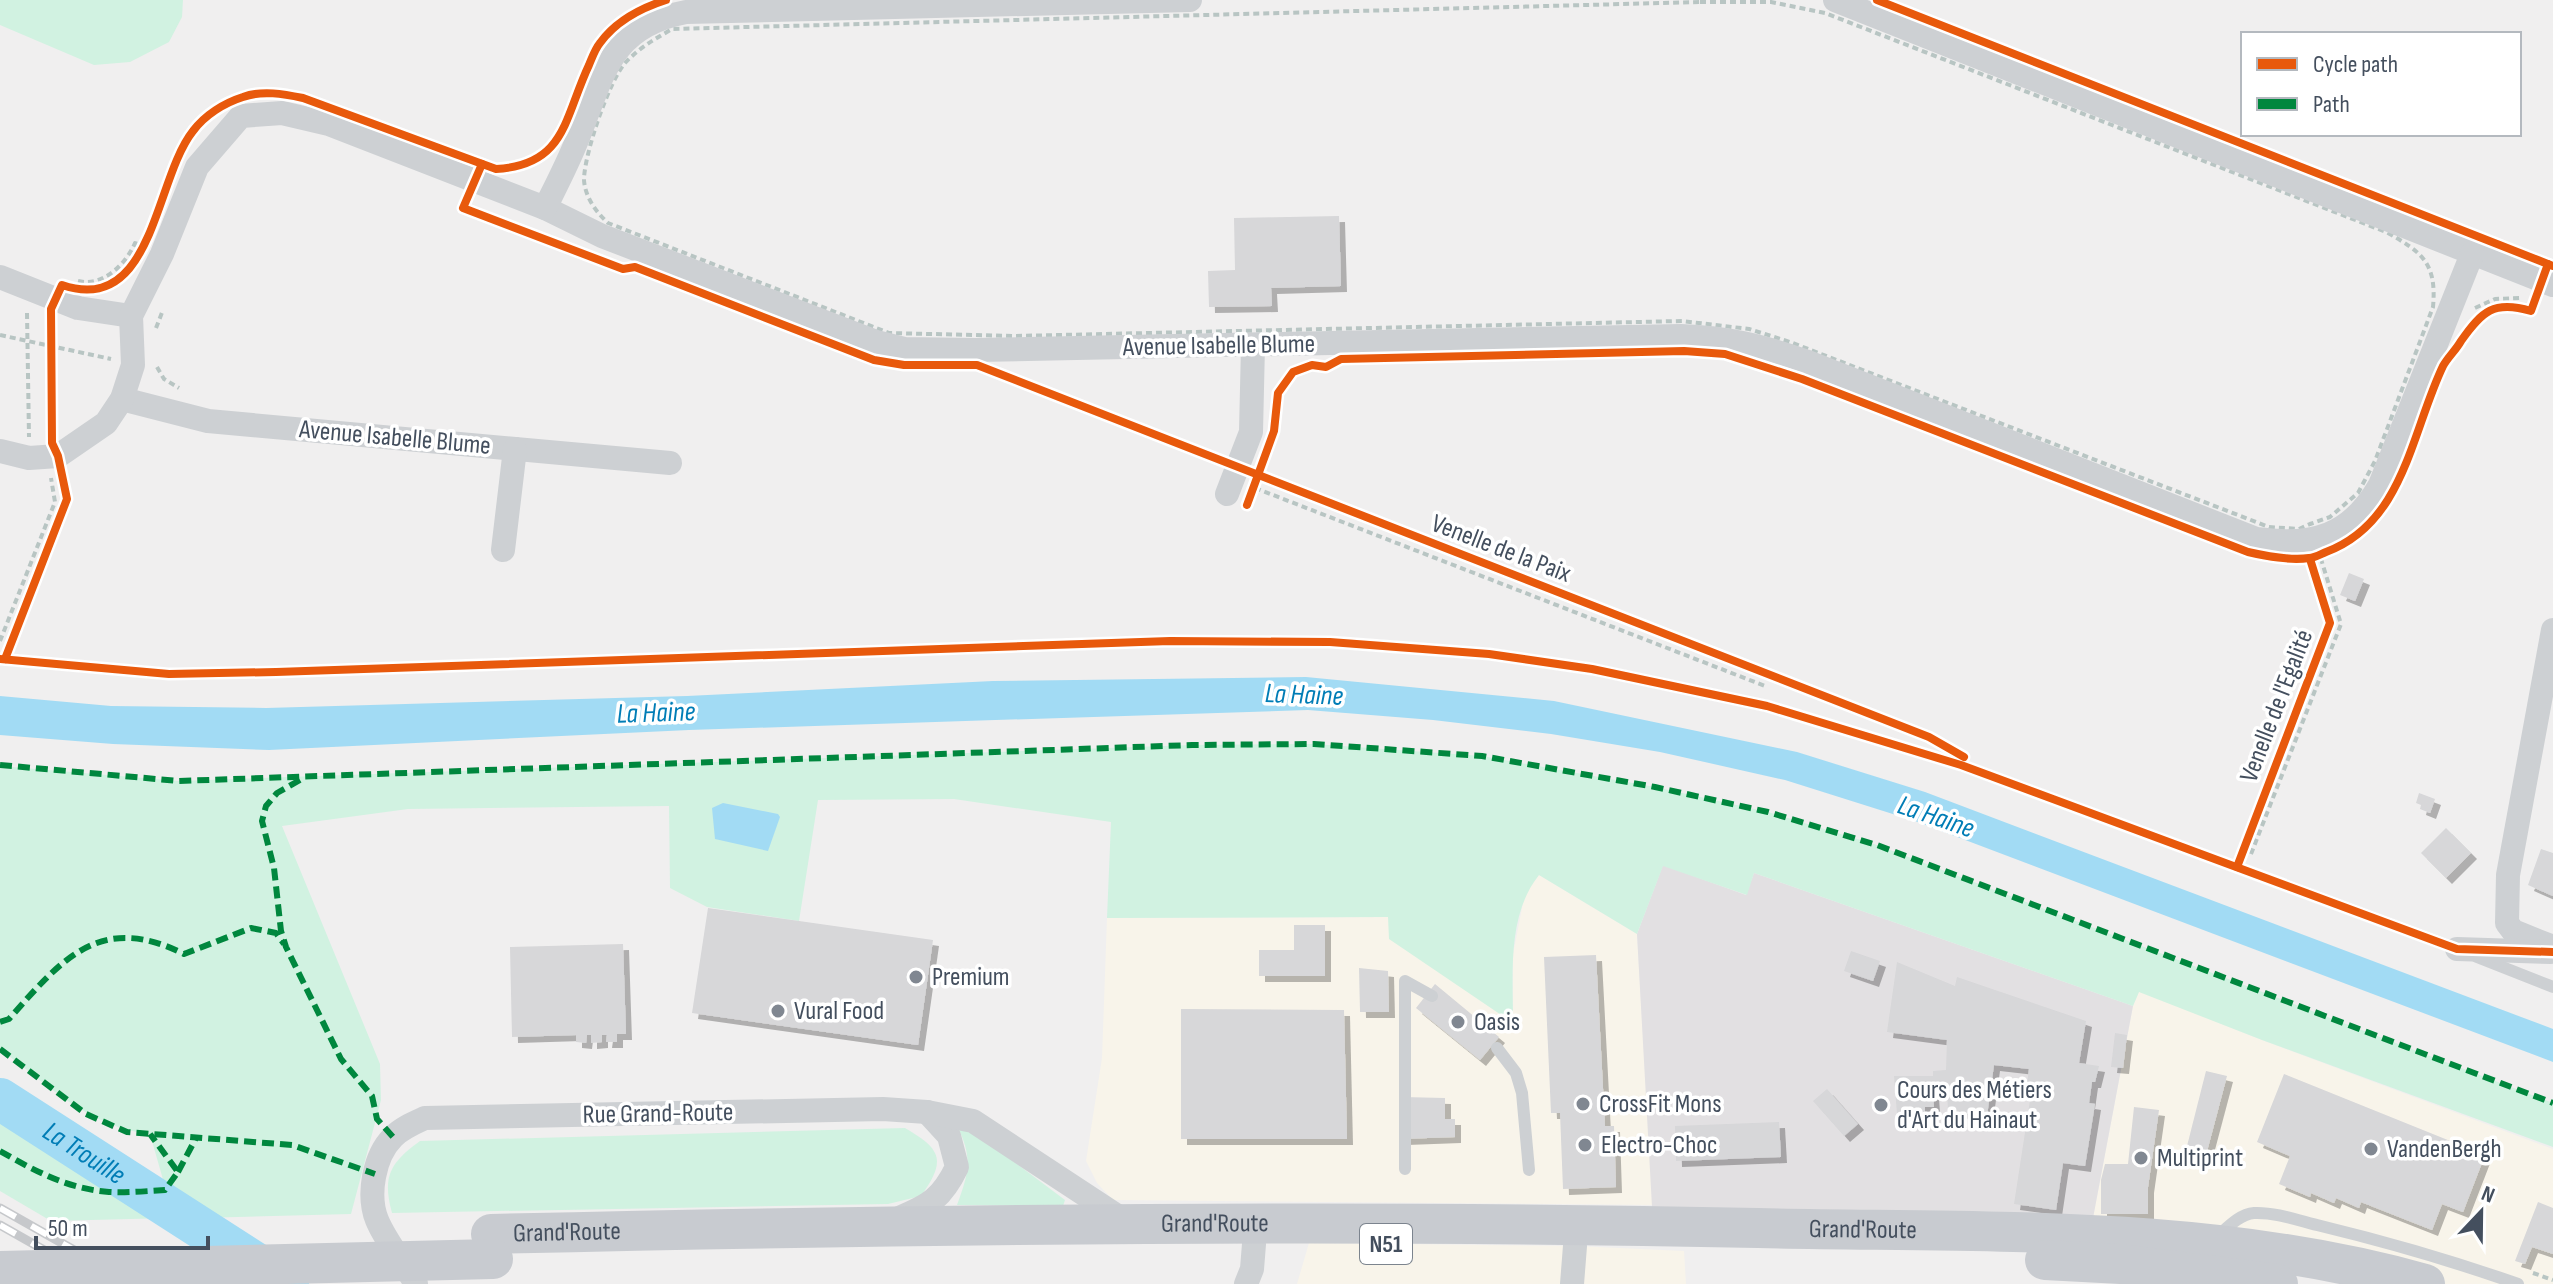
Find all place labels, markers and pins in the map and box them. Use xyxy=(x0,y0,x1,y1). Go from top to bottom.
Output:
place label: Premium xyxy=(932,962,1010,993)
marker: Premium xyxy=(907,968,925,986)
place label: Vural Food xyxy=(794,996,884,1027)
marker: Vural Food xyxy=(769,1002,787,1020)
place label: Oasis xyxy=(1474,1007,1520,1038)
marker: Oasis xyxy=(1449,1013,1467,1031)
place label: Cours des Métiers d'Art du Hainaut xyxy=(1897,1075,2052,1136)
place label: CrossFit Mons xyxy=(1599,1089,1722,1120)
marker: CrossFit Mons xyxy=(1574,1095,1592,1113)
marker: Cours des Métiers d'Art du Hainaut xyxy=(1872,1096,1890,1114)
place label: Electro-Choc xyxy=(1601,1130,1718,1161)
place label: VandenBergh xyxy=(2387,1134,2502,1165)
marker: Electro-Choc xyxy=(1576,1136,1594,1154)
marker: VandenBergh xyxy=(2362,1140,2380,1158)
place label: Multiprint xyxy=(2157,1143,2243,1174)
marker: Multiprint xyxy=(2132,1149,2150,1167)

